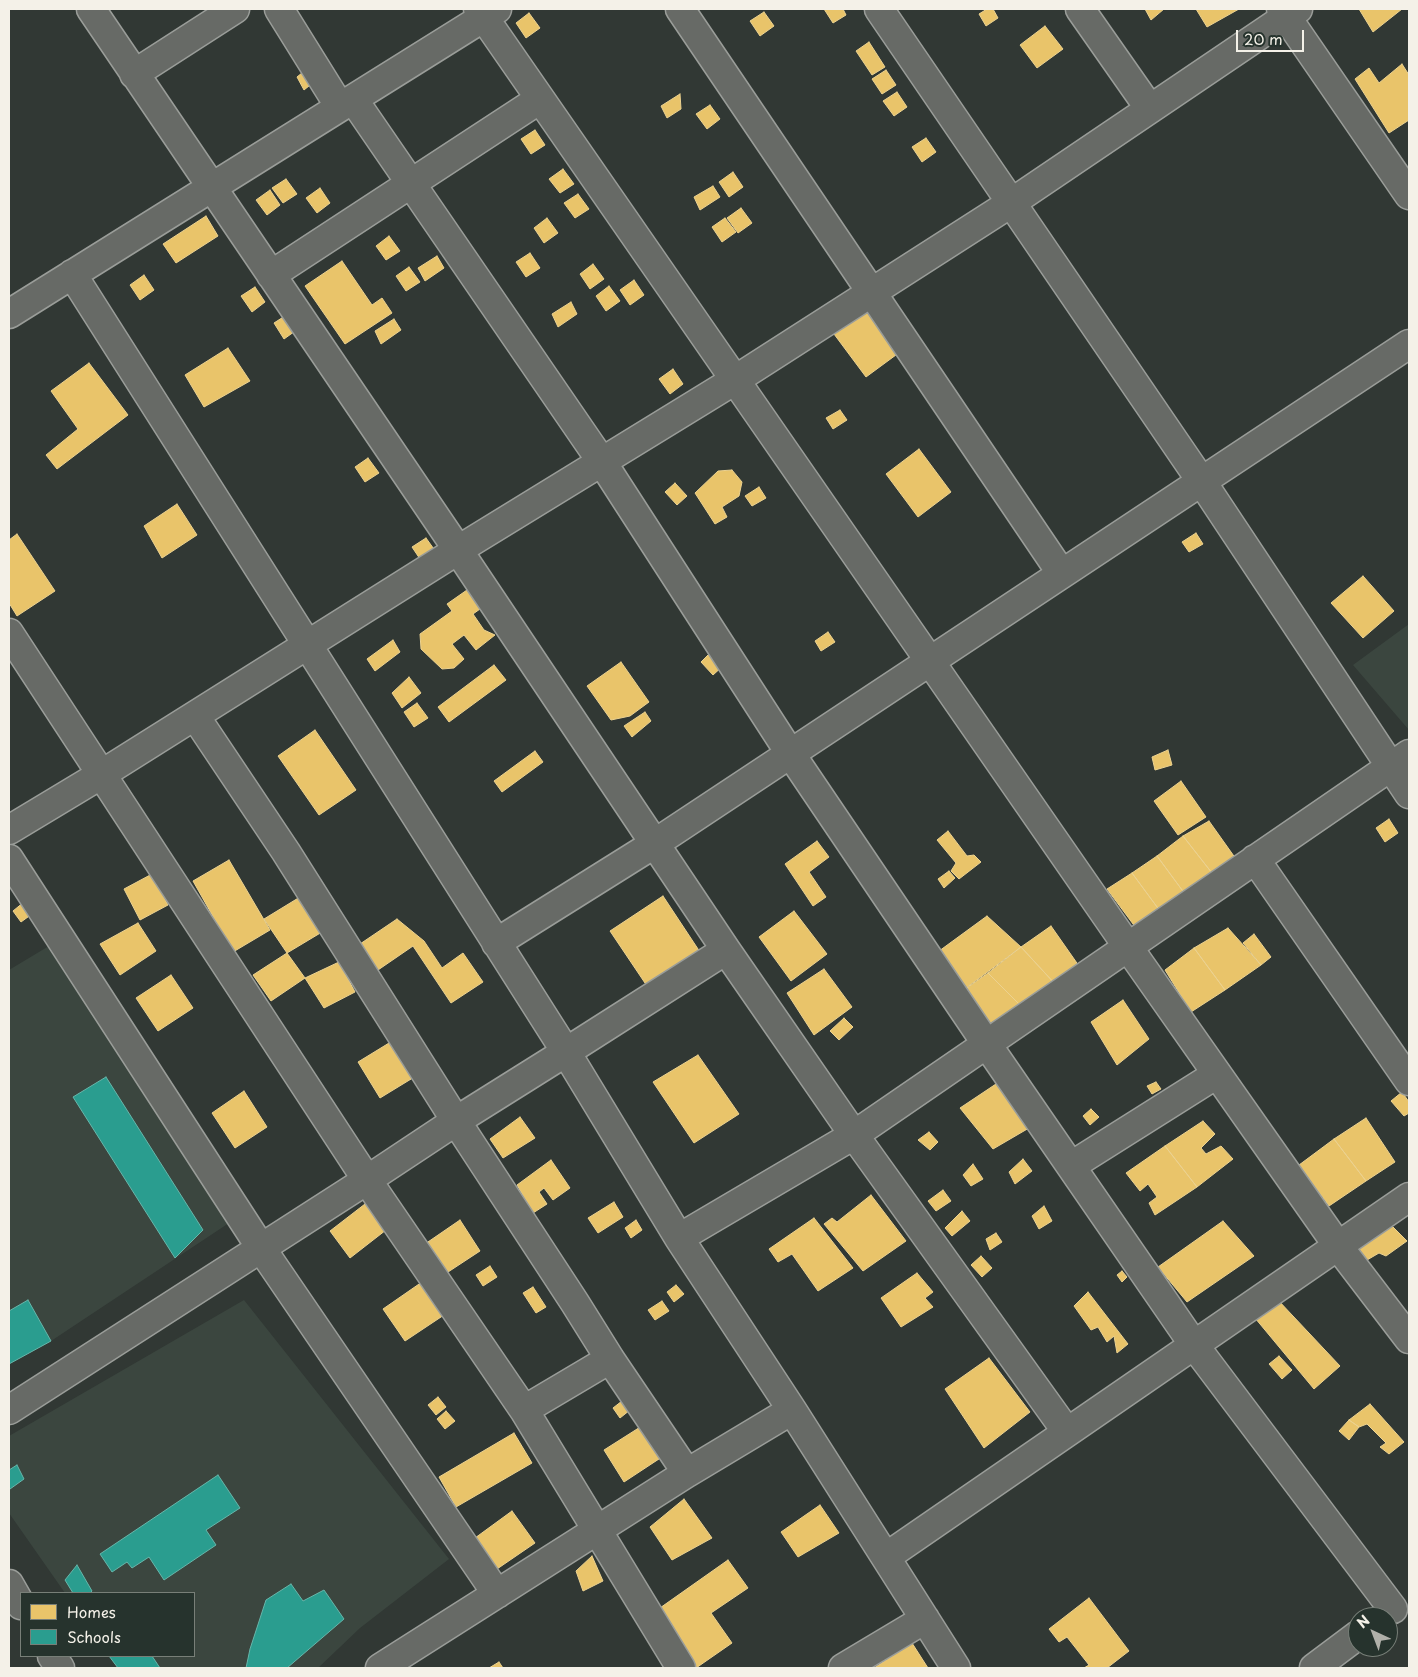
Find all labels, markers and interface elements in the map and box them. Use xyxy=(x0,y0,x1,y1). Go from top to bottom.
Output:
scale bar xyxy=(1238,20,1306,52)
text: 20 m xyxy=(1244,27,1283,50)
legend xyxy=(20,1592,195,1657)
text: Homes xyxy=(67,1600,116,1623)
north arrow xyxy=(1348,1607,1398,1657)
text: N xyxy=(1352,1610,1374,1633)
text: Schools xyxy=(67,1625,121,1648)

